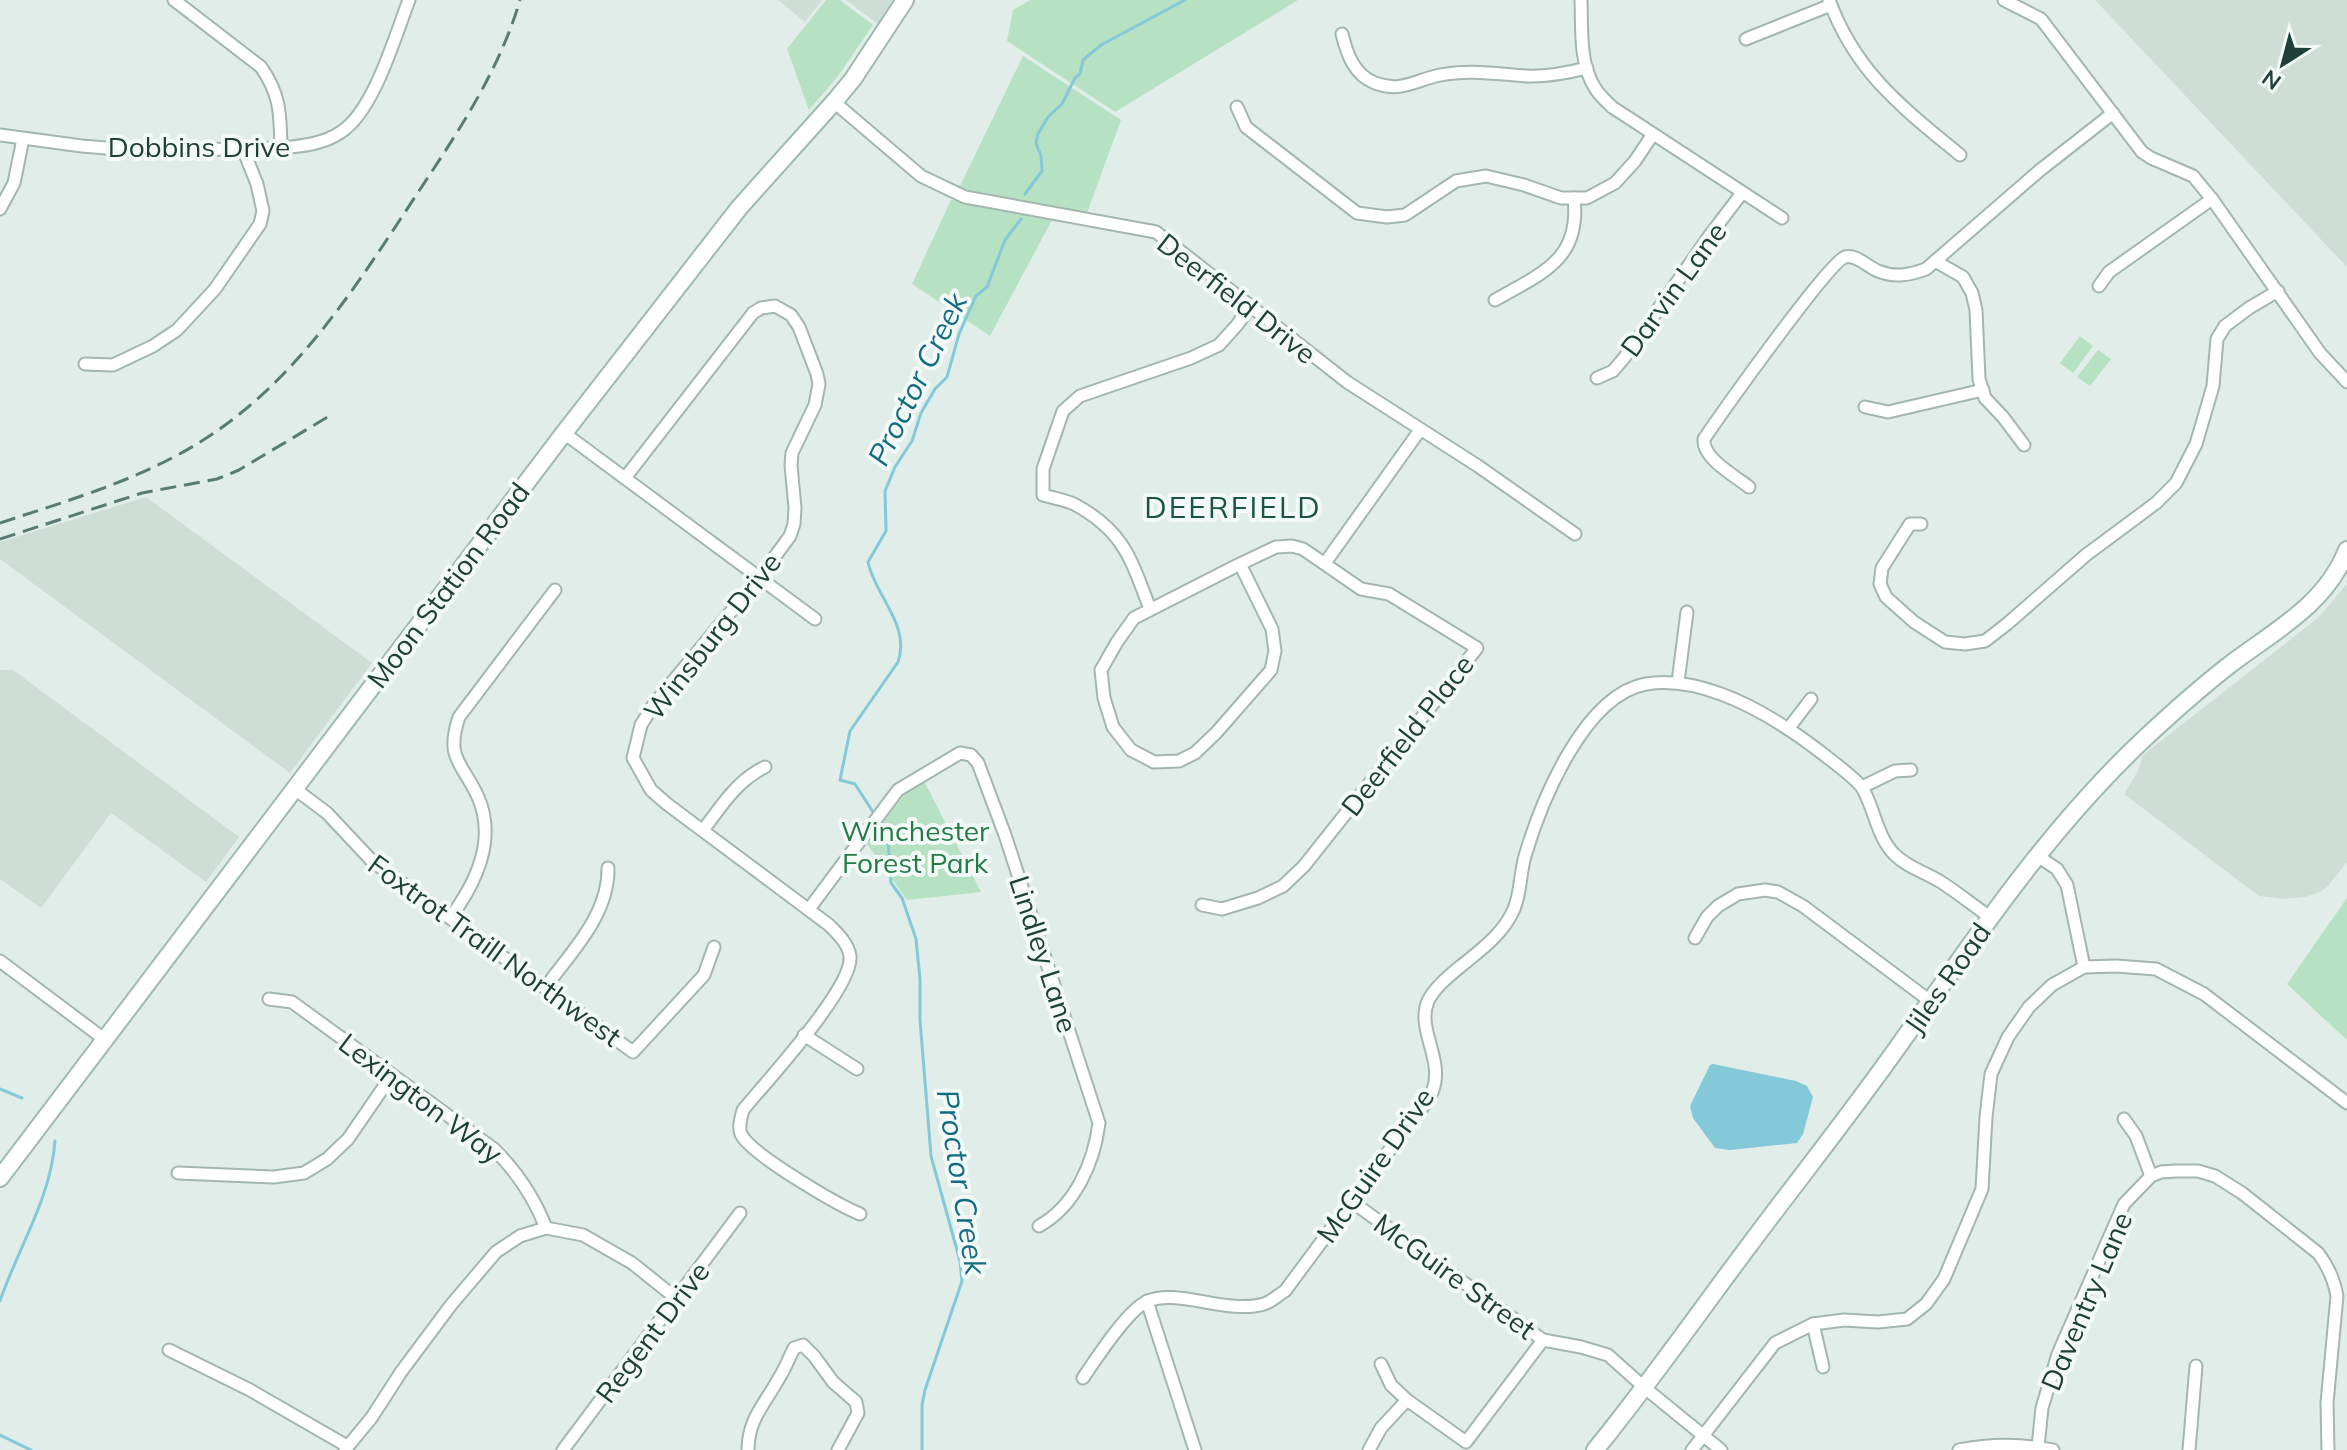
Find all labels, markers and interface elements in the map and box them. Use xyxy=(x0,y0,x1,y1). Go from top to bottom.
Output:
north arrow xyxy=(2243,24,2323,104)
text: N xyxy=(2256,64,2286,96)
street label: Dobbins Drive xyxy=(108,129,290,164)
street label: Darvin Lane xyxy=(1613,215,1733,363)
street label: Deerfield Drive xyxy=(1151,225,1323,371)
water label: Proctor Creek xyxy=(859,285,976,472)
street label: Moon Station Road xyxy=(359,475,537,695)
district label: DEERFIELD xyxy=(1144,488,1322,526)
street label: Winsburg Drive xyxy=(636,545,788,727)
street label: Deerfield Place xyxy=(1333,647,1481,823)
park label: Winchester Forest Park xyxy=(841,813,990,880)
street label: Foxtrot Traill Northwest xyxy=(362,846,629,1054)
street label: Lindley Lane xyxy=(1002,871,1086,1037)
street label: Jiles Road xyxy=(1896,916,1998,1040)
street label: Lexington Way xyxy=(332,1025,510,1171)
street label: McGuire Drive xyxy=(1309,1081,1441,1249)
water label: Proctor Creek xyxy=(929,1086,996,1279)
street label: McGuire Street xyxy=(1367,1206,1543,1346)
street label: Daventry Lane xyxy=(2033,1206,2139,1396)
street label: Regent Drive xyxy=(588,1255,716,1409)

